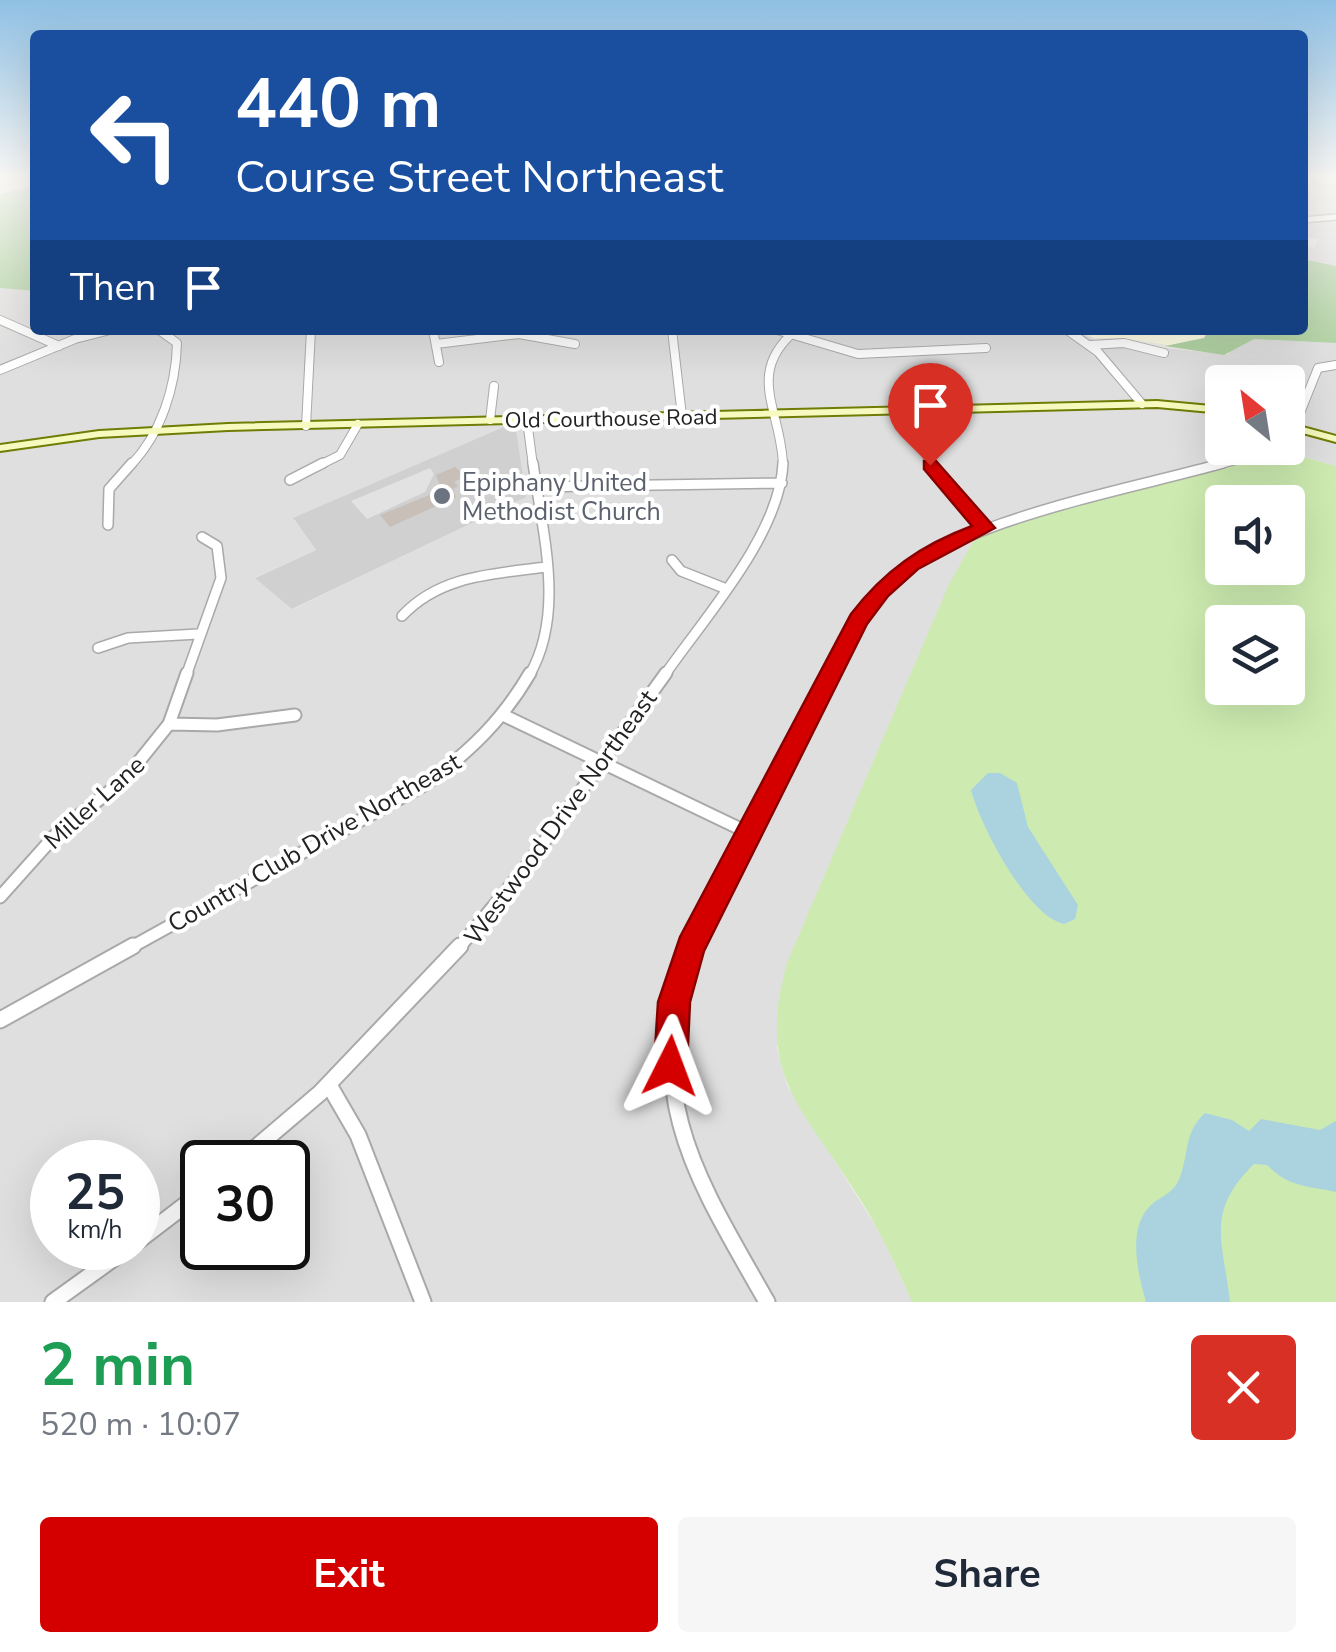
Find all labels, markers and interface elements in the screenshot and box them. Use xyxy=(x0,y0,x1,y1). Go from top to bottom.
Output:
text: 440 m xyxy=(235,56,441,152)
icon: left xyxy=(70,70,200,200)
text: Course Street Northeast xyxy=(235,147,723,208)
icon: arrive xyxy=(176,260,231,315)
text: Then xyxy=(70,262,156,313)
pin xyxy=(888,363,973,466)
north arrow xyxy=(1205,365,1305,465)
map controls xyxy=(1205,365,1305,705)
icon: arrive xyxy=(903,378,958,433)
street label: Old Courthouse Road xyxy=(504,402,718,436)
place label: Epiphany United Methodist Church xyxy=(462,466,661,529)
marker: Epiphany United Methodist Church xyxy=(431,485,453,507)
button: sound xyxy=(1205,485,1305,585)
button: layers xyxy=(1205,605,1305,705)
street label: Westwood Drive Northeast xyxy=(457,683,665,952)
street label: Country Club Drive Northeast xyxy=(162,745,467,941)
street label: Miller Lane xyxy=(37,748,152,857)
position arrow xyxy=(618,1014,722,1118)
speed limit sign: 30 xyxy=(180,1140,310,1270)
text: 25 xyxy=(65,1158,125,1227)
text: km/h xyxy=(67,1213,123,1247)
text: 2 min xyxy=(40,1324,195,1406)
button: close xyxy=(1191,1335,1296,1440)
text: 520 m · 10:07 xyxy=(40,1403,241,1446)
button: Exit xyxy=(40,1517,658,1632)
button: Share xyxy=(678,1517,1296,1632)

